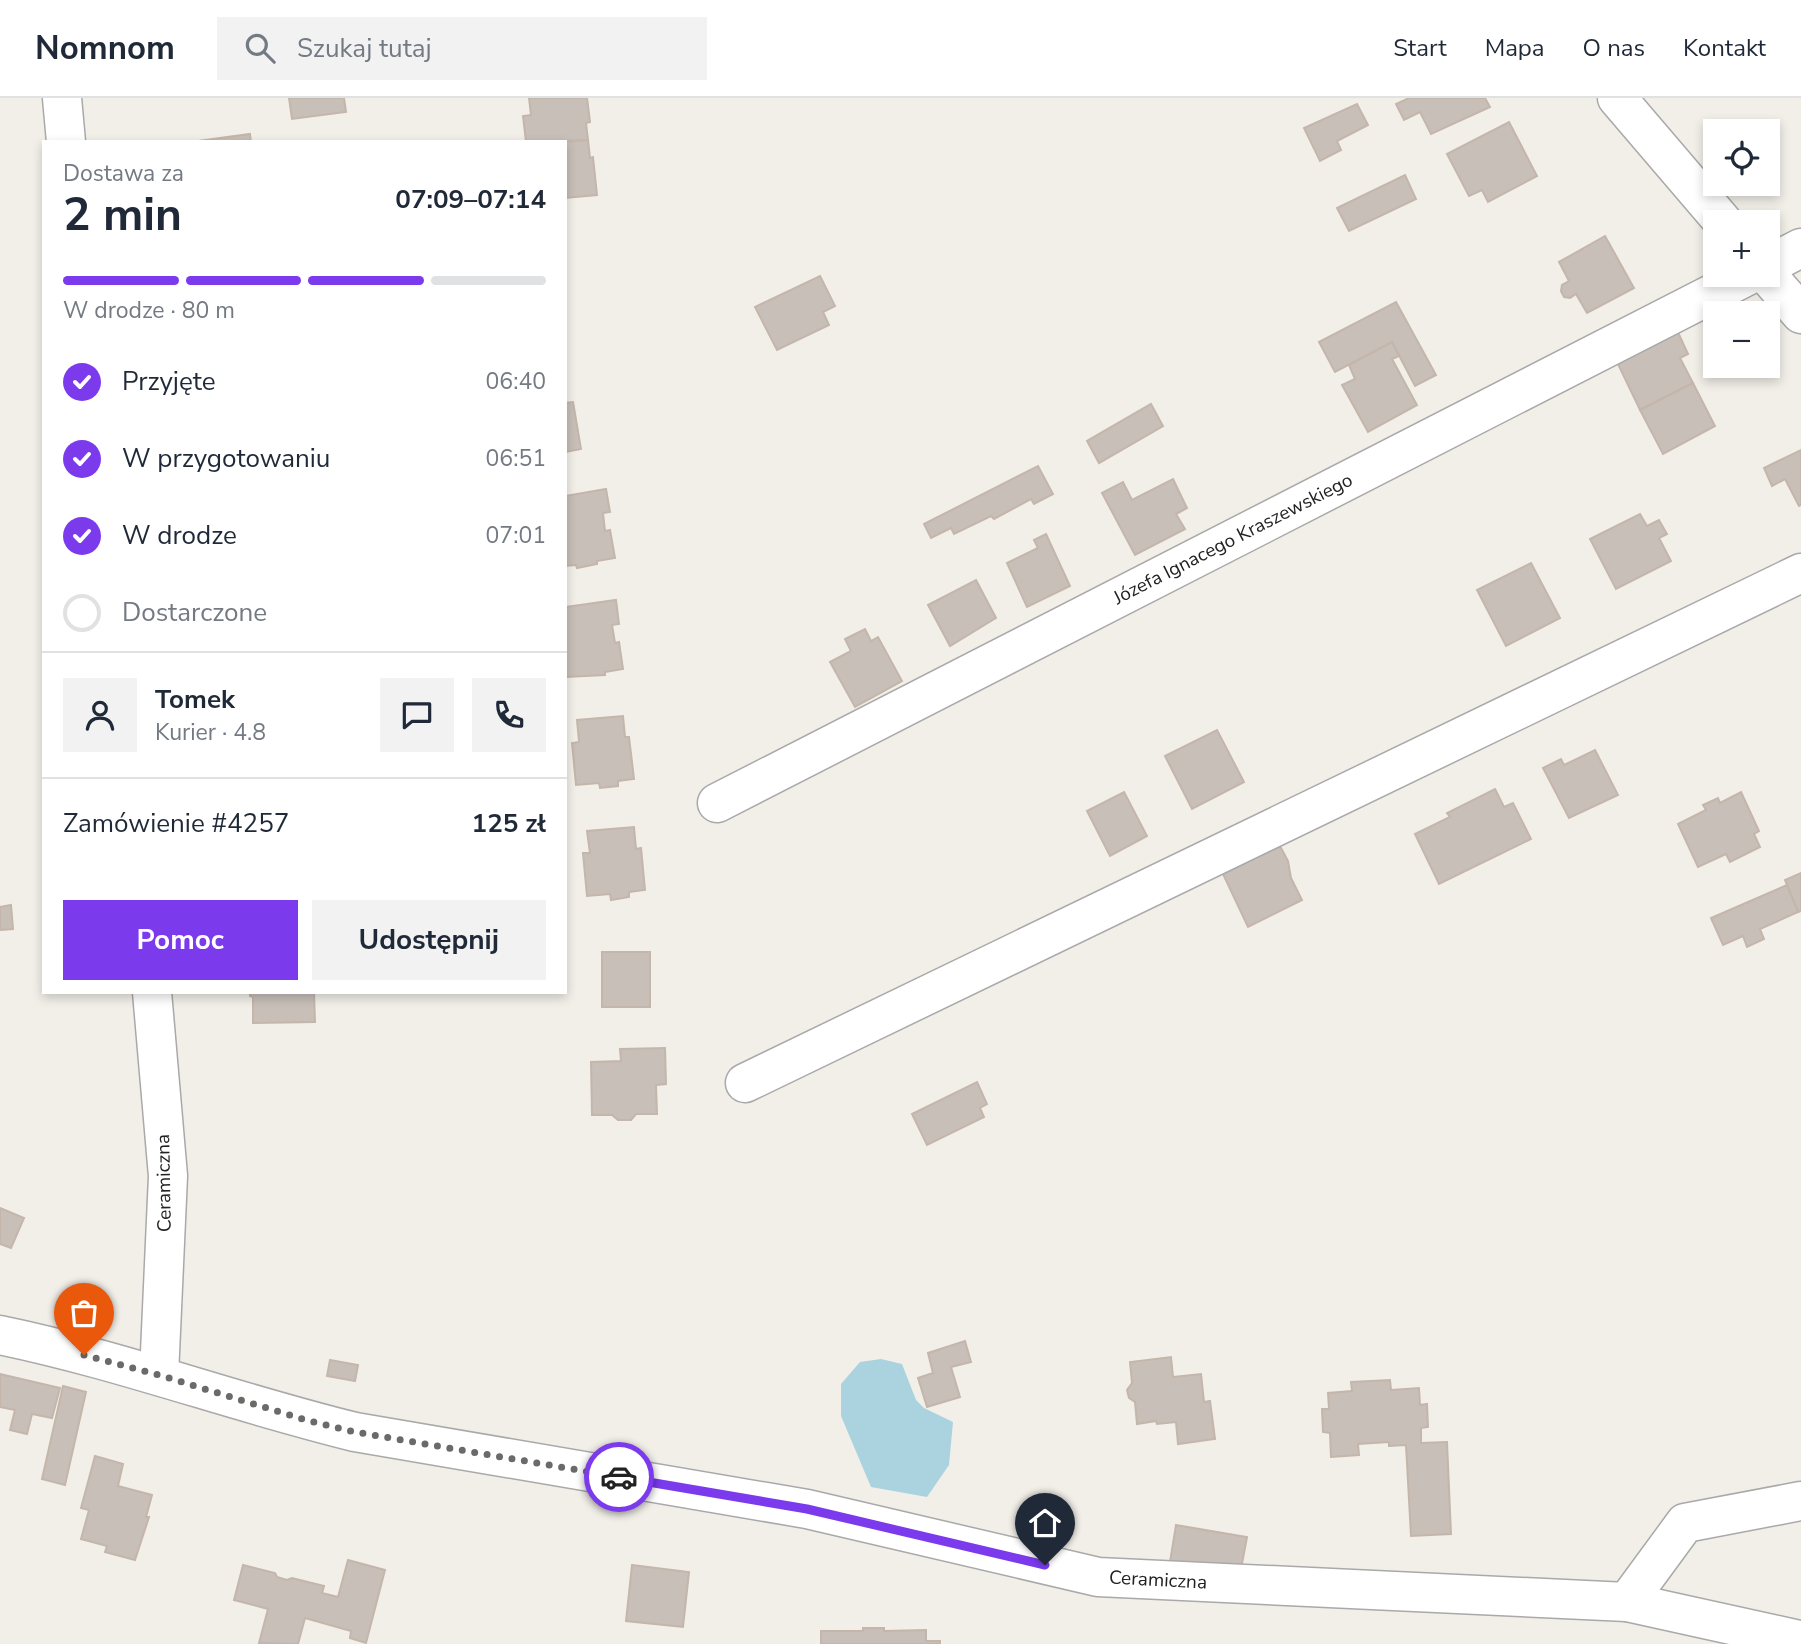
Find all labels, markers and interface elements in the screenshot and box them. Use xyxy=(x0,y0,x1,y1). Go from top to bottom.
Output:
search box xyxy=(217,17,707,80)
text: Nomnom xyxy=(35,26,175,71)
icon: search xyxy=(241,29,279,67)
text: Szukaj tutaj xyxy=(297,31,432,66)
text: Start xyxy=(1393,32,1447,64)
text: Mapa xyxy=(1485,32,1545,64)
text: O nas xyxy=(1583,32,1645,64)
text: Kontakt xyxy=(1683,32,1766,64)
map controls xyxy=(1703,119,1780,378)
button: locate xyxy=(1703,119,1780,196)
text: Dostawa za xyxy=(63,158,184,189)
text: 07:09–07:14 xyxy=(395,182,546,217)
text: 2 min xyxy=(63,183,182,246)
button: + xyxy=(1703,210,1780,287)
text: W drodze · 80 m xyxy=(63,295,235,326)
button: − xyxy=(1703,301,1780,378)
icon: check xyxy=(63,363,101,401)
text: Przyjęte xyxy=(122,364,216,399)
text: 06:40 xyxy=(486,366,546,397)
icon: check xyxy=(63,440,101,478)
text: W przygotowaniu xyxy=(122,441,330,476)
text: 06:51 xyxy=(486,443,546,474)
street label: Józefa Ignacego Kraszewskiego xyxy=(1108,467,1357,611)
icon: check xyxy=(63,517,101,555)
text: W drodze xyxy=(122,518,237,553)
text: 07:01 xyxy=(486,520,546,551)
text: Dostarczone xyxy=(122,595,267,630)
button: person xyxy=(63,678,137,752)
button: chat xyxy=(380,678,454,752)
button: phone xyxy=(472,678,546,752)
text: Tomek xyxy=(155,682,235,717)
text: Kurier · 4.8 xyxy=(155,717,266,748)
text: Zamówienie #4257 xyxy=(63,806,289,841)
text: 125 zł xyxy=(472,806,546,841)
button: Pomoc xyxy=(63,900,298,980)
button: Udostępnij xyxy=(312,900,546,980)
street label: Ceramiczna xyxy=(150,1134,178,1232)
pin xyxy=(54,1283,114,1355)
icon: bag xyxy=(65,1294,103,1332)
courier xyxy=(584,1442,654,1512)
icon: car xyxy=(600,1458,638,1496)
pin xyxy=(1015,1493,1075,1565)
icon: home xyxy=(1026,1504,1064,1542)
street label: Ceramiczna xyxy=(1108,1564,1208,1596)

